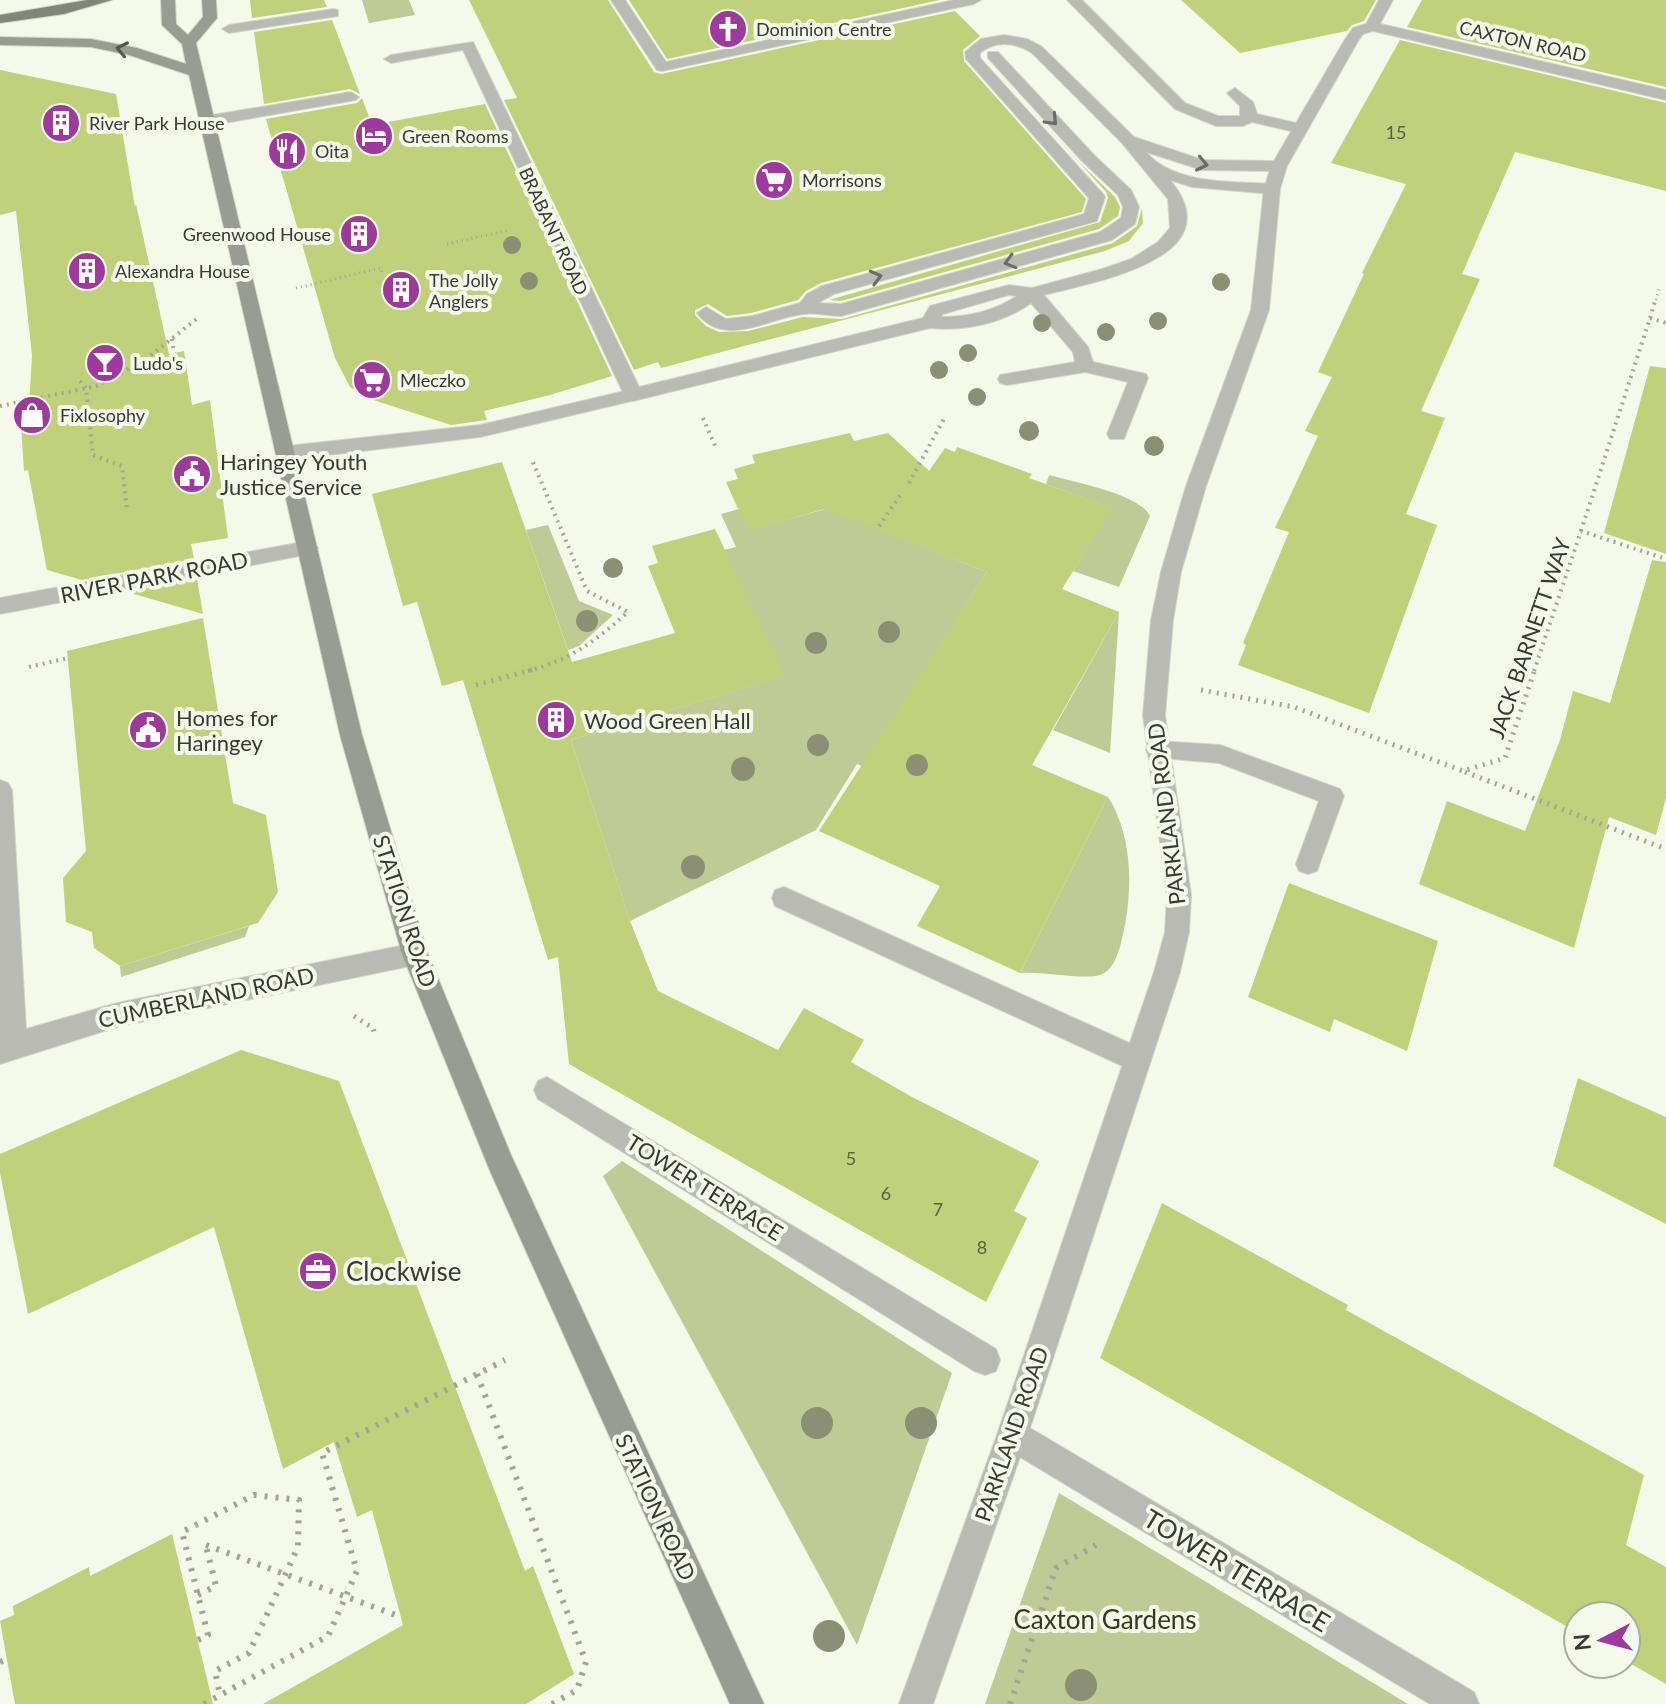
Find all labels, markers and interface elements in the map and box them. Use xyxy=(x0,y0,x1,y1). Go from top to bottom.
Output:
church icon: Dominion Centre xyxy=(707,8,749,50)
street label: CAXTON ROAD xyxy=(1457,16,1589,66)
place label: Dominion Centre xyxy=(756,18,892,40)
one-way arrow xyxy=(115,41,129,58)
building icon: River Park House xyxy=(40,102,82,144)
one-way arrow xyxy=(1042,111,1057,125)
place label: River Park House xyxy=(89,112,225,134)
hotel icon: Green Rooms xyxy=(353,115,395,157)
house number: 15 xyxy=(1386,121,1406,143)
place label: Green Rooms xyxy=(402,125,509,147)
restaurant icon: Oita xyxy=(266,130,308,172)
place label: Oita xyxy=(315,140,349,162)
one-way arrow xyxy=(1195,154,1208,171)
supermarket icon: Morrisons xyxy=(753,159,795,201)
street label: BRABANT ROAD xyxy=(515,164,593,298)
place label: Morrisons xyxy=(802,169,882,191)
building icon: Greenwood House xyxy=(338,213,380,255)
place label: Greenwood House xyxy=(183,223,331,245)
building icon: Alexandra House xyxy=(66,250,108,292)
one-way arrow xyxy=(1004,253,1017,270)
place label: Alexandra House xyxy=(115,260,250,282)
building icon: The Jolly Anglers xyxy=(380,269,422,311)
place label: The Jolly Anglers xyxy=(429,269,499,312)
one-way arrow xyxy=(868,270,882,286)
bar icon: Ludo's xyxy=(84,342,126,384)
place label: Ludo's xyxy=(133,352,183,374)
supermarket icon: Mleczko xyxy=(351,359,393,401)
place label: Mleczko xyxy=(400,369,466,391)
shop icon: Fixlosophy xyxy=(11,394,53,436)
place label: Fixlosophy xyxy=(60,404,146,426)
place label: Haringey Youth Justice Service xyxy=(220,448,367,500)
public building icon: Haringey Youth Justice Service xyxy=(171,453,213,495)
street label: JACK BARNETT WAY xyxy=(1482,534,1576,742)
street label: RIVER PARK ROAD xyxy=(58,546,250,608)
building icon: Wood Green Hall xyxy=(535,699,577,741)
place label: Homes for Haringey xyxy=(176,704,278,756)
place label: Wood Green Hall xyxy=(584,707,751,734)
public building icon: Homes for Haringey xyxy=(127,709,169,751)
street label: PARKLAND ROAD xyxy=(1141,721,1191,907)
street label: STATION ROAD xyxy=(368,832,442,990)
street label: CUMBERLAND ROAD xyxy=(96,961,316,1033)
street label: TOWER TERRACE xyxy=(622,1128,788,1246)
house number: 5 xyxy=(846,1147,856,1169)
house number: 6 xyxy=(881,1182,891,1204)
house number: 7 xyxy=(933,1198,943,1220)
house number: 8 xyxy=(977,1236,987,1258)
office icon: Clockwise xyxy=(297,1250,339,1292)
place label: Clockwise xyxy=(346,1255,462,1287)
street label: PARKLAND ROAD xyxy=(968,1343,1054,1525)
street label: STATION ROAD xyxy=(610,1430,702,1584)
street label: TOWER TERRACE xyxy=(1138,1502,1336,1638)
north arrow xyxy=(1562,1600,1642,1680)
park label: Caxton Gardens xyxy=(1013,1603,1197,1635)
text: N xyxy=(1567,1632,1596,1652)

